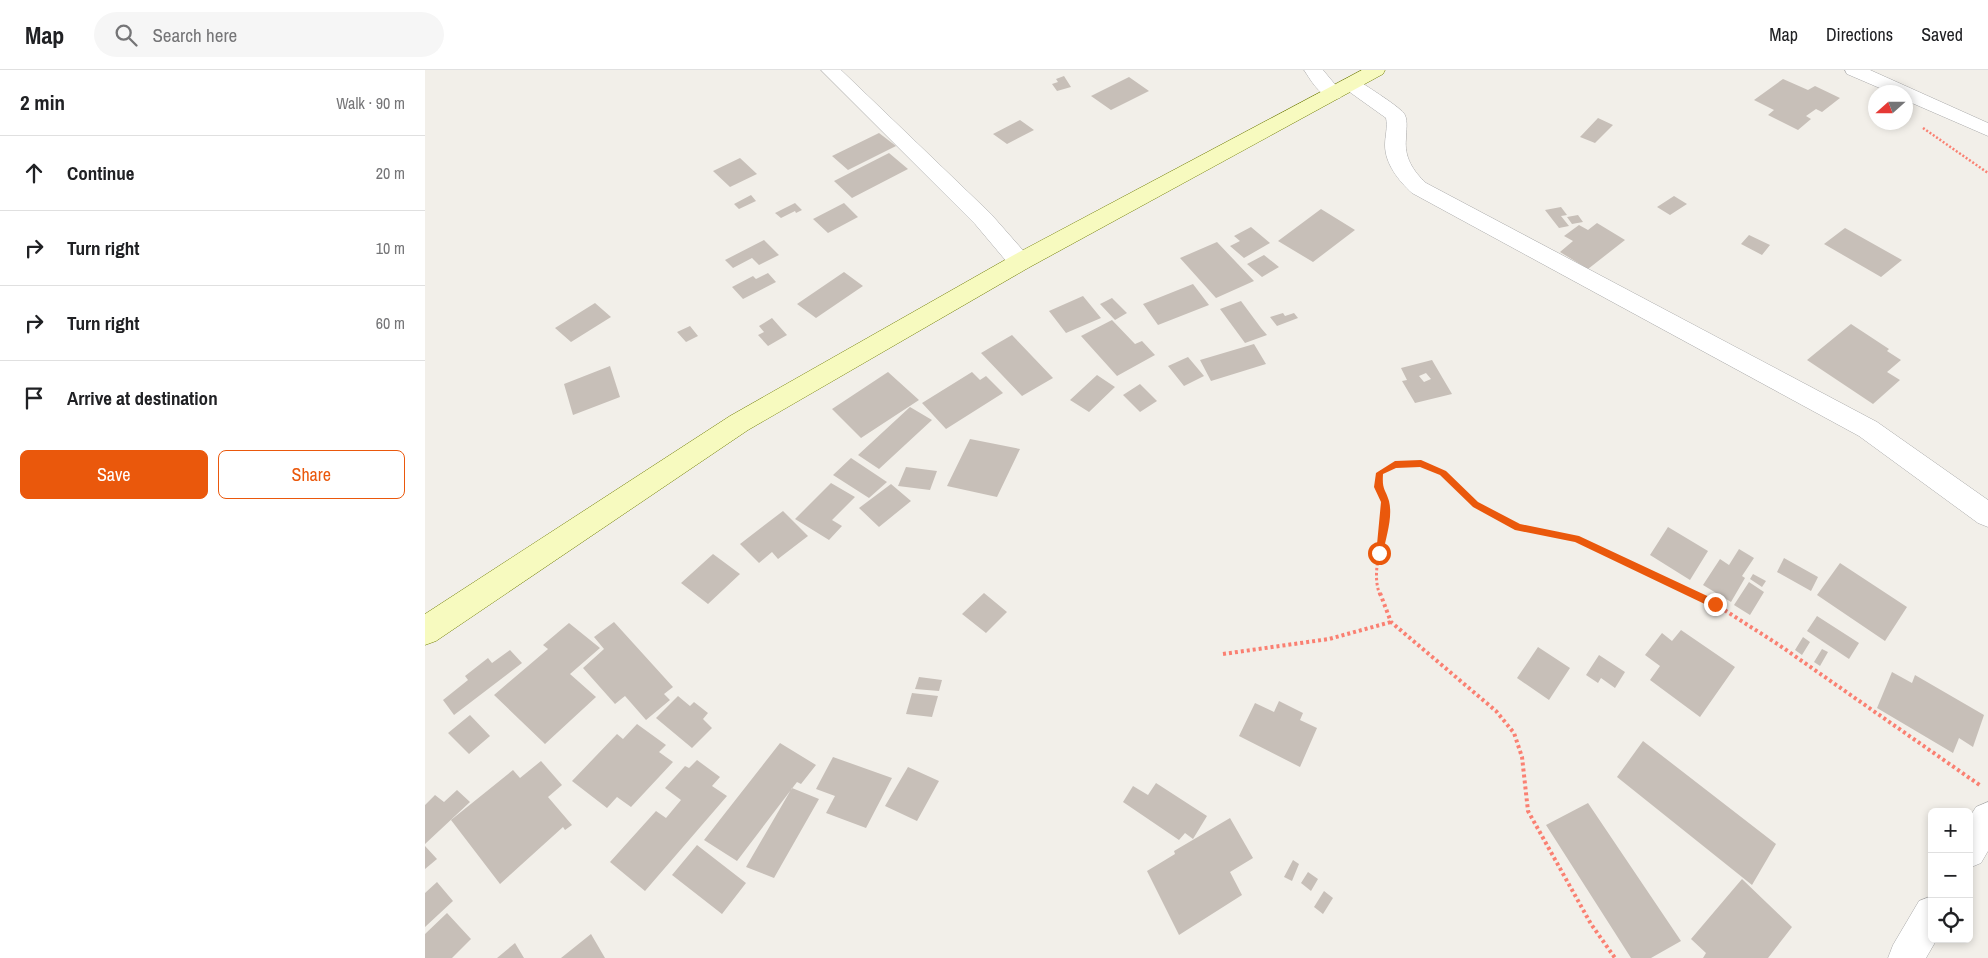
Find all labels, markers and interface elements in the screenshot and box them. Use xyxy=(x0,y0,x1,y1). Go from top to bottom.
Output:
search box xyxy=(94,12,444,57)
text: Map xyxy=(25,19,64,51)
icon: search xyxy=(112,21,140,49)
text: Search here xyxy=(152,22,237,48)
text: Map xyxy=(1769,22,1798,47)
text: Directions xyxy=(1826,22,1893,47)
text: Saved xyxy=(1921,22,1963,47)
north arrow xyxy=(1868,85,1913,130)
text: 2 min xyxy=(20,88,65,117)
text: Walk · 90 m xyxy=(336,92,405,114)
icon: ahead xyxy=(20,159,48,187)
text: Continue xyxy=(67,160,135,186)
text: 20 m xyxy=(376,162,405,184)
icon: right xyxy=(20,234,48,262)
text: Turn right xyxy=(67,235,139,261)
text: 10 m xyxy=(376,237,405,259)
icon: right xyxy=(20,309,48,337)
text: Turn right xyxy=(67,310,139,336)
text: 60 m xyxy=(376,312,405,334)
icon: arrive xyxy=(20,384,48,412)
text: Arrive at destination xyxy=(67,385,218,411)
button: Save xyxy=(20,450,208,499)
button: Share xyxy=(218,450,405,499)
route start xyxy=(1368,542,1391,565)
route end xyxy=(1704,593,1727,616)
map controls xyxy=(1928,808,1973,943)
button: + xyxy=(1928,808,1973,853)
button: − xyxy=(1928,853,1973,898)
button: locate xyxy=(1928,898,1973,943)

